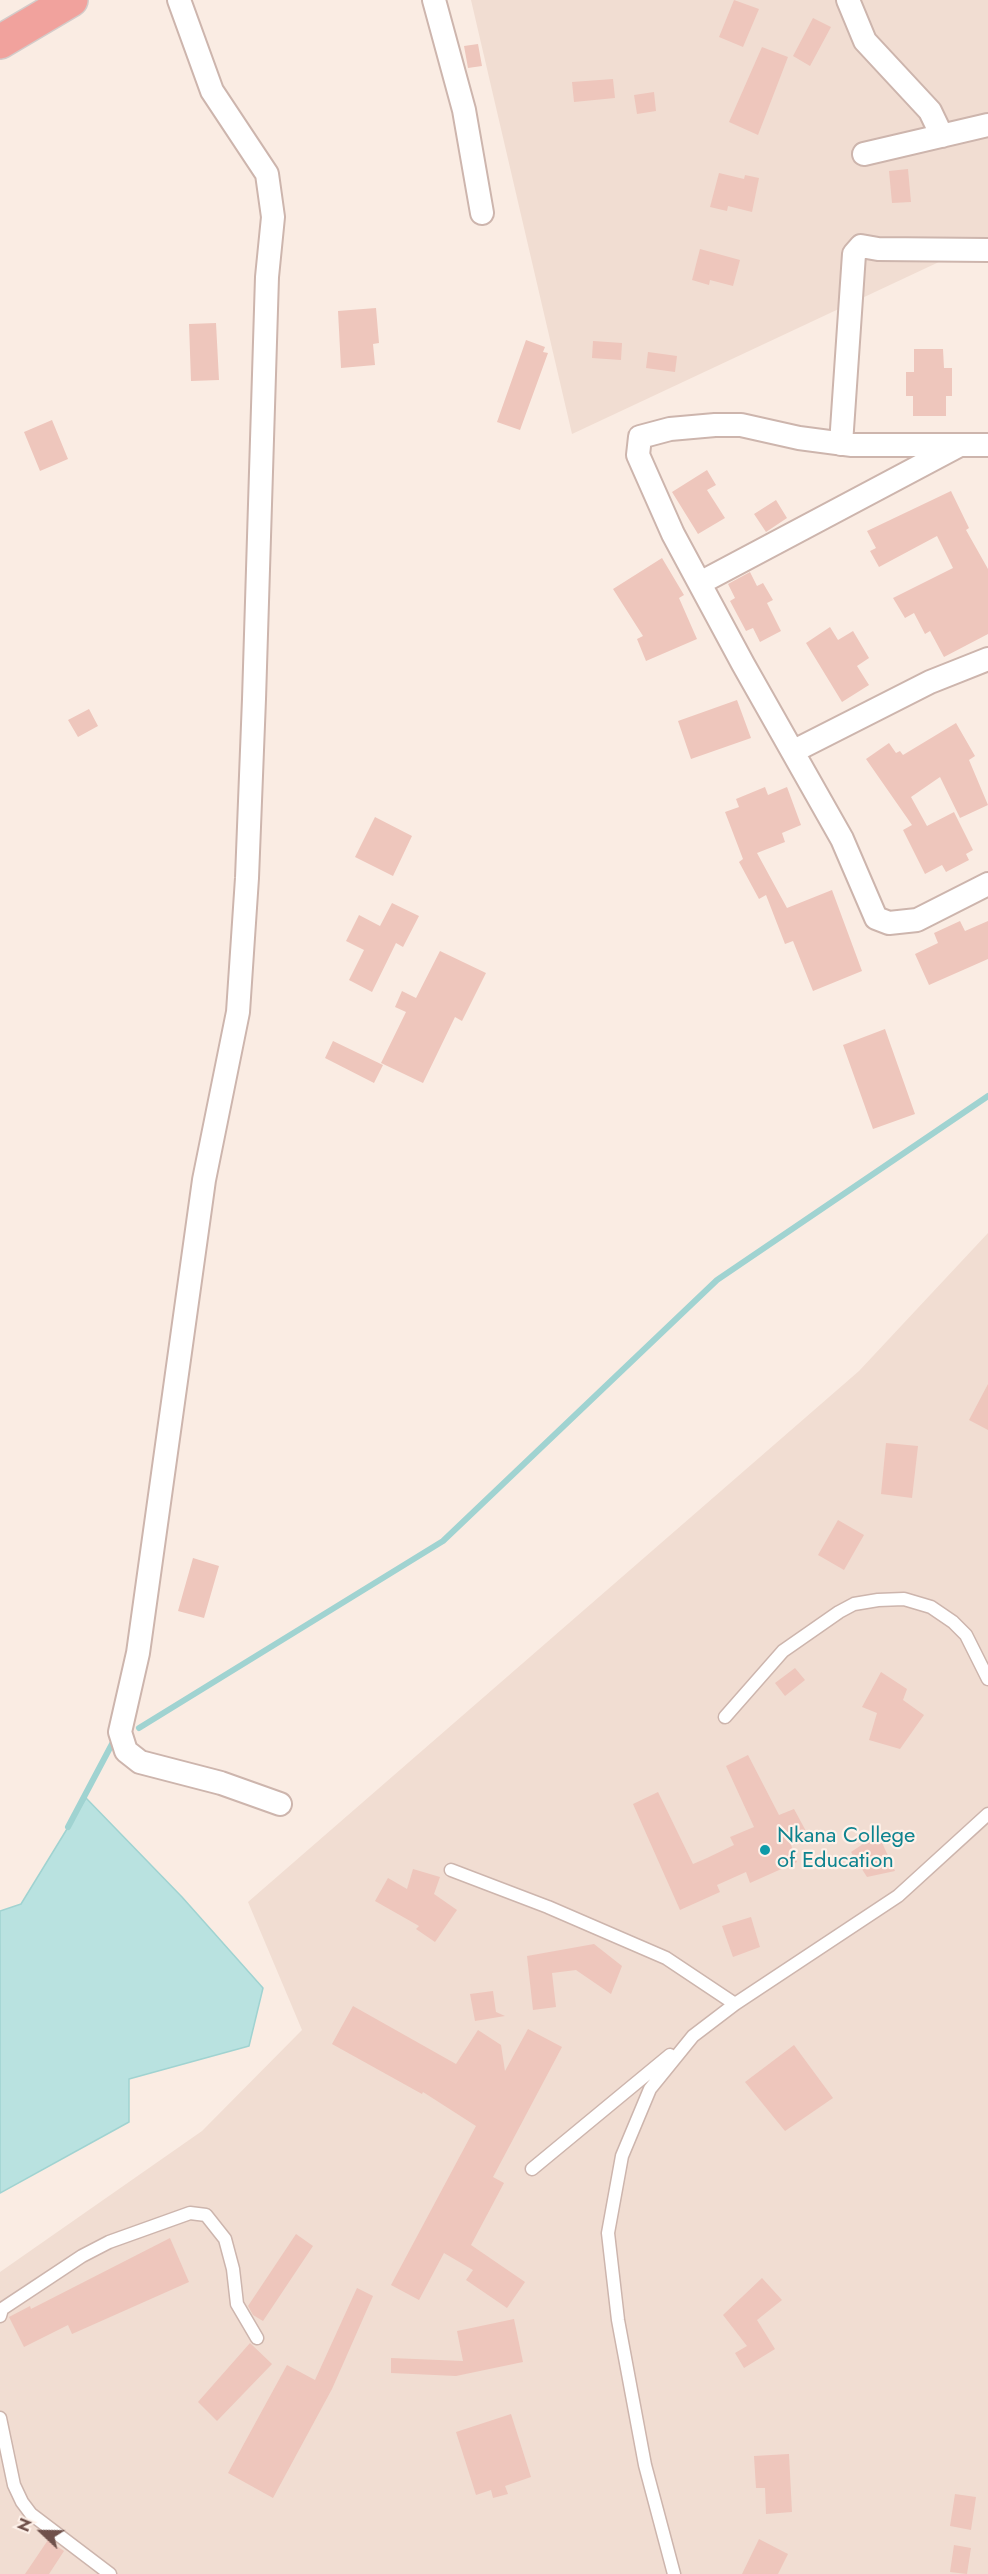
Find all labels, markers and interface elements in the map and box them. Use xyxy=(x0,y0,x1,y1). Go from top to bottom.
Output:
place label: Nkana College of Education xyxy=(777,1824,915,1876)
marker: Nkana College of Education xyxy=(758,1843,772,1857)
north arrow xyxy=(12,2502,72,2562)
text: N xyxy=(12,2515,38,2535)

